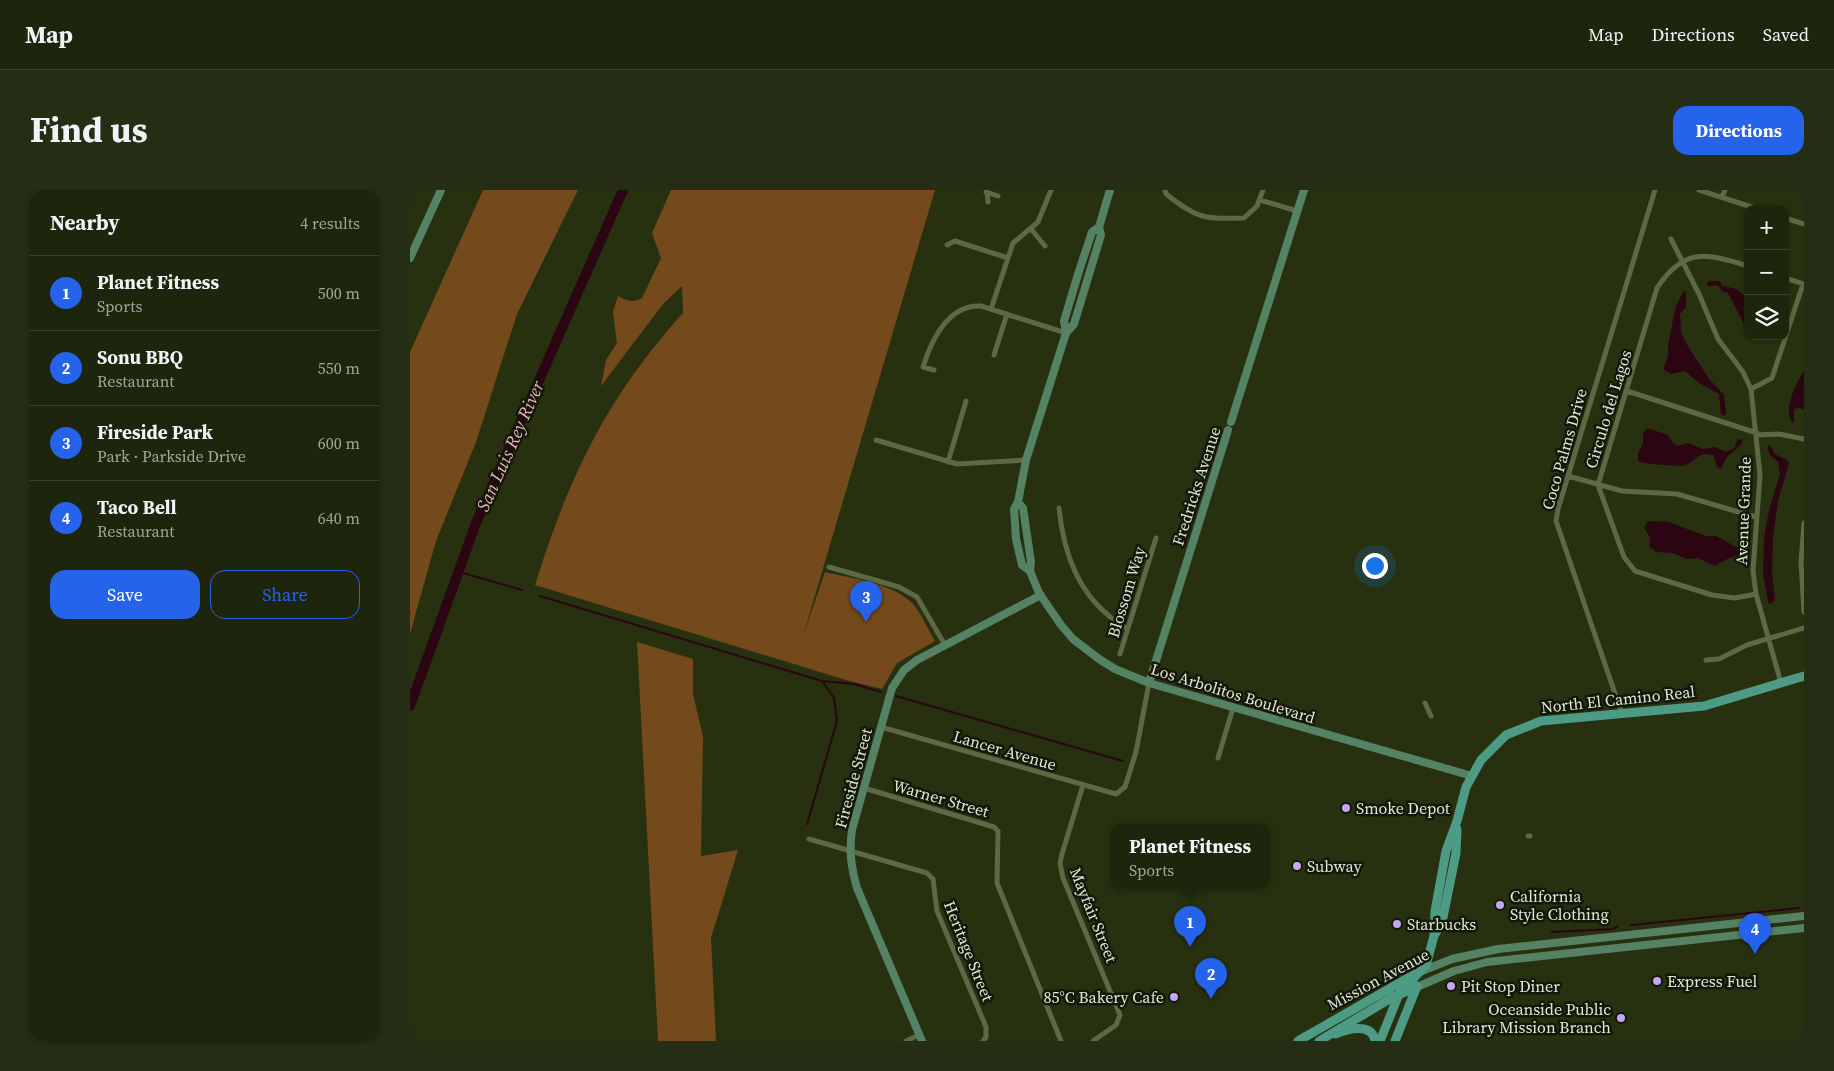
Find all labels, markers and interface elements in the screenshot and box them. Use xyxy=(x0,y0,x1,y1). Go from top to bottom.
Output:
text: Map xyxy=(25,18,73,51)
text: Map xyxy=(1588,22,1624,47)
text: Directions xyxy=(1652,22,1735,47)
text: Saved xyxy=(1763,22,1809,47)
text: Find us xyxy=(30,106,148,154)
button: Directions xyxy=(1673,106,1804,155)
map controls xyxy=(1744,205,1789,340)
button: + xyxy=(1744,205,1789,250)
text: Nearby xyxy=(50,208,120,237)
text: 4 results xyxy=(300,212,360,234)
button: − xyxy=(1744,250,1789,295)
text: Planet Fitness xyxy=(97,269,219,295)
text: 1 xyxy=(62,282,70,304)
text: 500 m xyxy=(318,282,360,304)
text: Sports xyxy=(97,295,142,317)
button: layers xyxy=(1744,295,1789,340)
text: Sonu BBQ xyxy=(97,344,183,370)
street label: Circulo del Lagos xyxy=(1580,347,1636,471)
text: 2 xyxy=(62,357,70,379)
text: 550 m xyxy=(318,357,360,379)
text: Restaurant xyxy=(97,370,175,392)
water label: San Luis Rey River xyxy=(470,376,550,515)
street label: Coco Palms Drive xyxy=(1536,386,1592,512)
text: Fireside Park xyxy=(97,419,213,445)
street label: Fredricks Avenue xyxy=(1166,424,1226,548)
text: 3 xyxy=(62,432,70,454)
text: 600 m xyxy=(318,432,360,454)
text: Park · Parkside Drive xyxy=(97,445,246,467)
street label: Avenue Grande xyxy=(1730,456,1756,566)
text: Taco Bell xyxy=(97,494,177,520)
text: 4 xyxy=(62,507,70,529)
text: 640 m xyxy=(318,507,360,529)
text: Restaurant xyxy=(97,520,175,542)
street label: Blossom Way xyxy=(1102,543,1151,640)
your location xyxy=(1362,553,1388,579)
button: Save xyxy=(50,570,200,619)
button: Share xyxy=(210,570,360,619)
pin: 3 xyxy=(850,581,882,622)
street label: Los Arbolitos Boulevard xyxy=(1148,658,1318,728)
street label: North El Camino Real xyxy=(1540,680,1696,718)
street label: Fireside Street xyxy=(829,725,877,830)
street label: Lancer Avenue xyxy=(951,725,1059,775)
street label: Warner Street xyxy=(890,774,992,822)
place label: Smoke Depot xyxy=(1356,797,1451,819)
marker: Smoke Depot xyxy=(1340,802,1352,814)
popup xyxy=(1111,824,1269,889)
text: Planet Fitness xyxy=(1129,833,1251,859)
place label: Subway xyxy=(1307,855,1363,877)
text: Sports xyxy=(1129,859,1174,881)
marker: Subway xyxy=(1291,860,1303,872)
street label: Mayfair Street xyxy=(1065,864,1123,967)
place label: California Style Clothing xyxy=(1510,885,1609,925)
street label: Heritage Street xyxy=(939,897,999,1005)
marker: California Style Clothing xyxy=(1494,899,1506,911)
pin: 1 xyxy=(1174,906,1206,947)
place label: Starbucks xyxy=(1407,913,1476,935)
pin: 4 xyxy=(1739,913,1771,954)
marker: Starbucks xyxy=(1391,918,1403,930)
street label: Mission Avenue xyxy=(1323,943,1433,1015)
pin: 2 xyxy=(1195,958,1227,999)
place label: Express Fuel xyxy=(1667,970,1758,992)
place label: Pit Stop Diner xyxy=(1461,975,1560,997)
marker: Express Fuel xyxy=(1651,975,1663,987)
marker: Pit Stop Diner xyxy=(1445,980,1457,992)
place label: 85°C Bakery Cafe xyxy=(1043,986,1164,1008)
marker: 85°C Bakery Cafe xyxy=(1168,991,1180,1003)
place label: Oceanside Public Library Mission Branch xyxy=(1442,998,1611,1038)
marker: Oceanside Public Library Mission Branch xyxy=(1615,1012,1627,1024)

